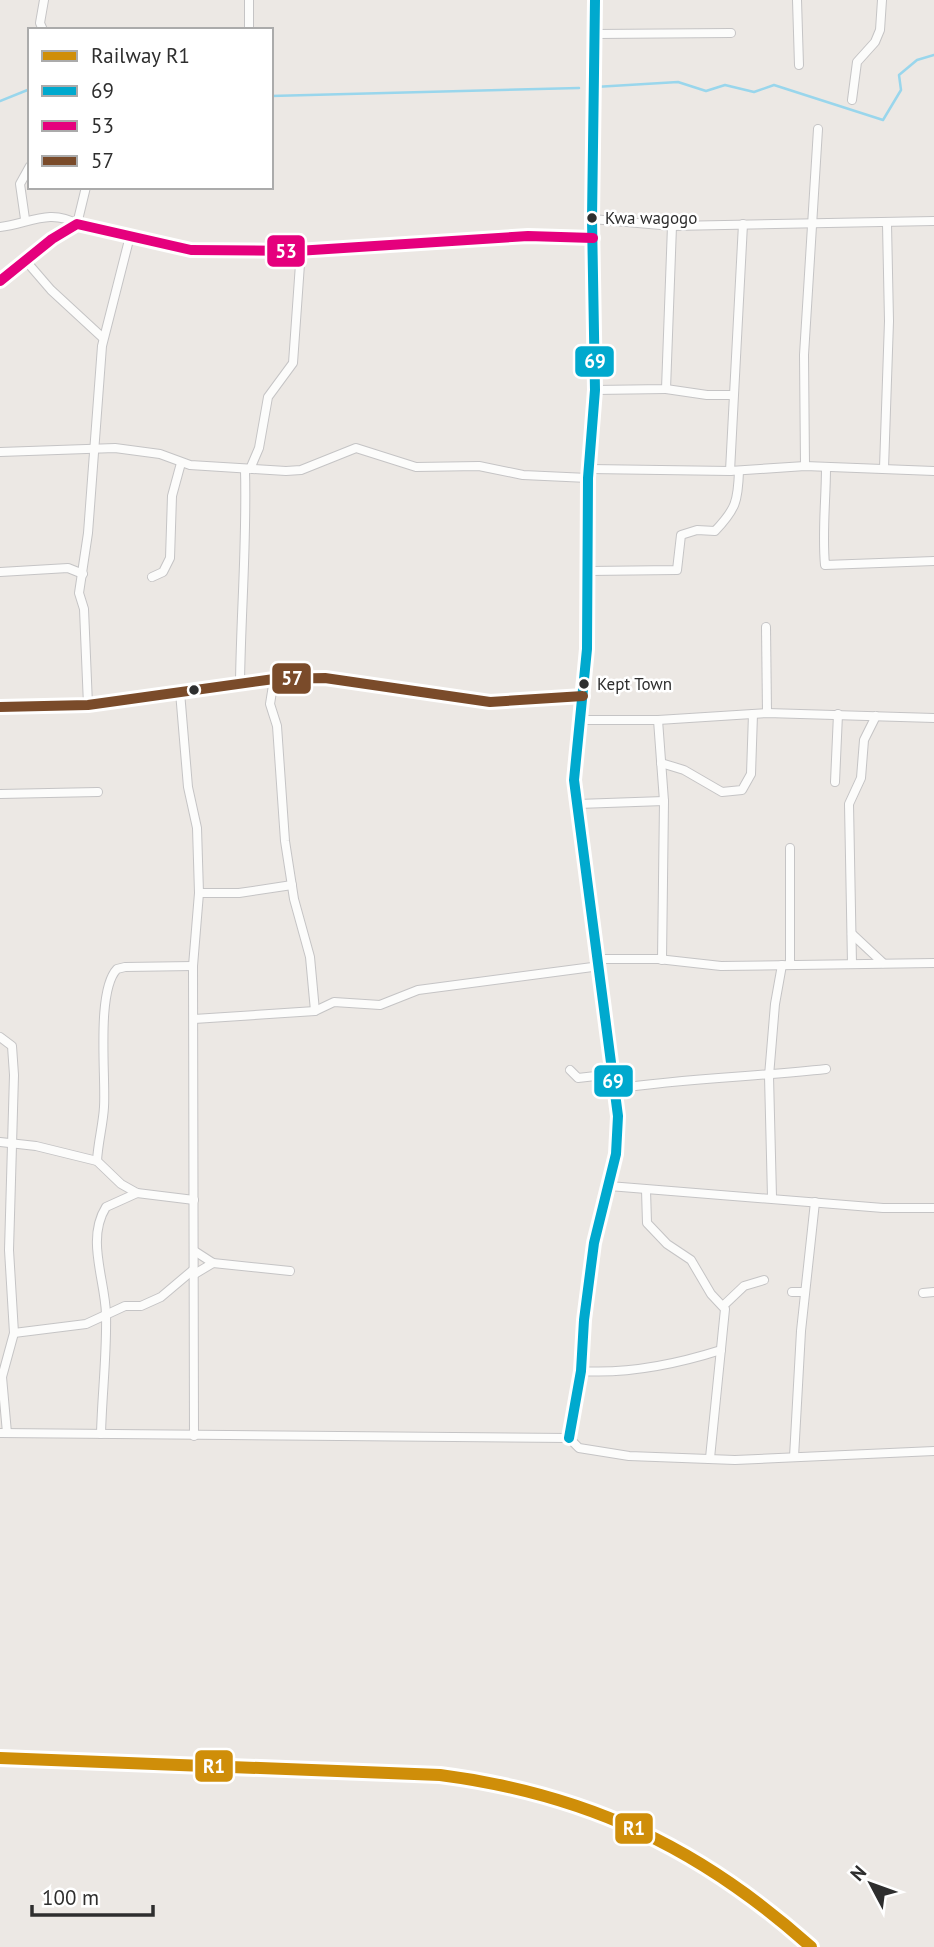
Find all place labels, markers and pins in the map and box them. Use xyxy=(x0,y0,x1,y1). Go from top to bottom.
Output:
place label: Kwa wagogo xyxy=(605,207,697,229)
marker: Kwa wagogo xyxy=(585,211,599,225)
place label: Kept Town xyxy=(597,673,672,695)
marker: Kept Town xyxy=(577,677,591,691)
unlabelled marker xyxy=(187,683,201,697)

